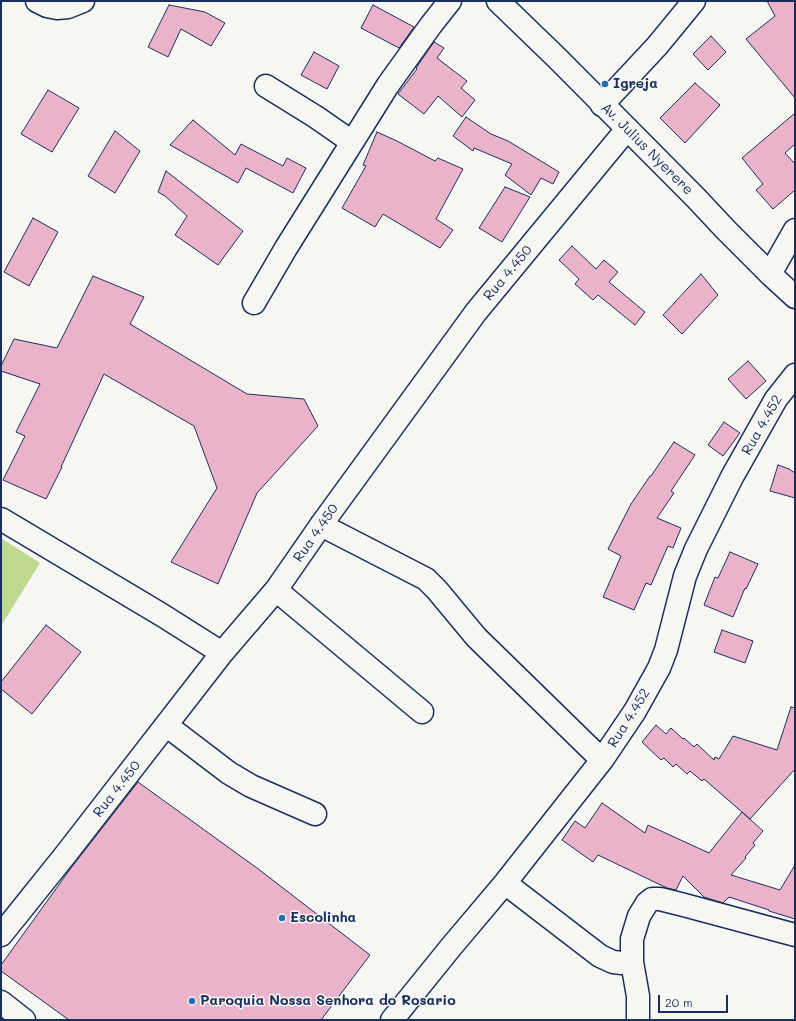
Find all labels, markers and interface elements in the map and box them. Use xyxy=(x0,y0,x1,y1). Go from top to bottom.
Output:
place label: Igreja xyxy=(613,76,658,92)
marker: Igreja xyxy=(600,79,610,89)
street label: Av. Julius Nyerere xyxy=(597,99,697,199)
street label: Rua 4.450 xyxy=(480,242,536,304)
street label: Rua 4.452 xyxy=(738,392,786,458)
street label: Rua 4.450 xyxy=(290,501,342,565)
street label: Rua 4.452 xyxy=(604,685,654,751)
street label: Rua 4.450 xyxy=(90,757,144,821)
place label: Escolinha xyxy=(290,910,356,926)
marker: Escolinha xyxy=(277,913,287,923)
scale bar xyxy=(660,987,730,1013)
place label: Paroquia Nossa Senhora do Rosario xyxy=(200,993,456,1009)
text: 20 m xyxy=(665,994,693,1010)
marker: Paroquia Nossa Senhora do Rosario xyxy=(187,996,197,1006)

